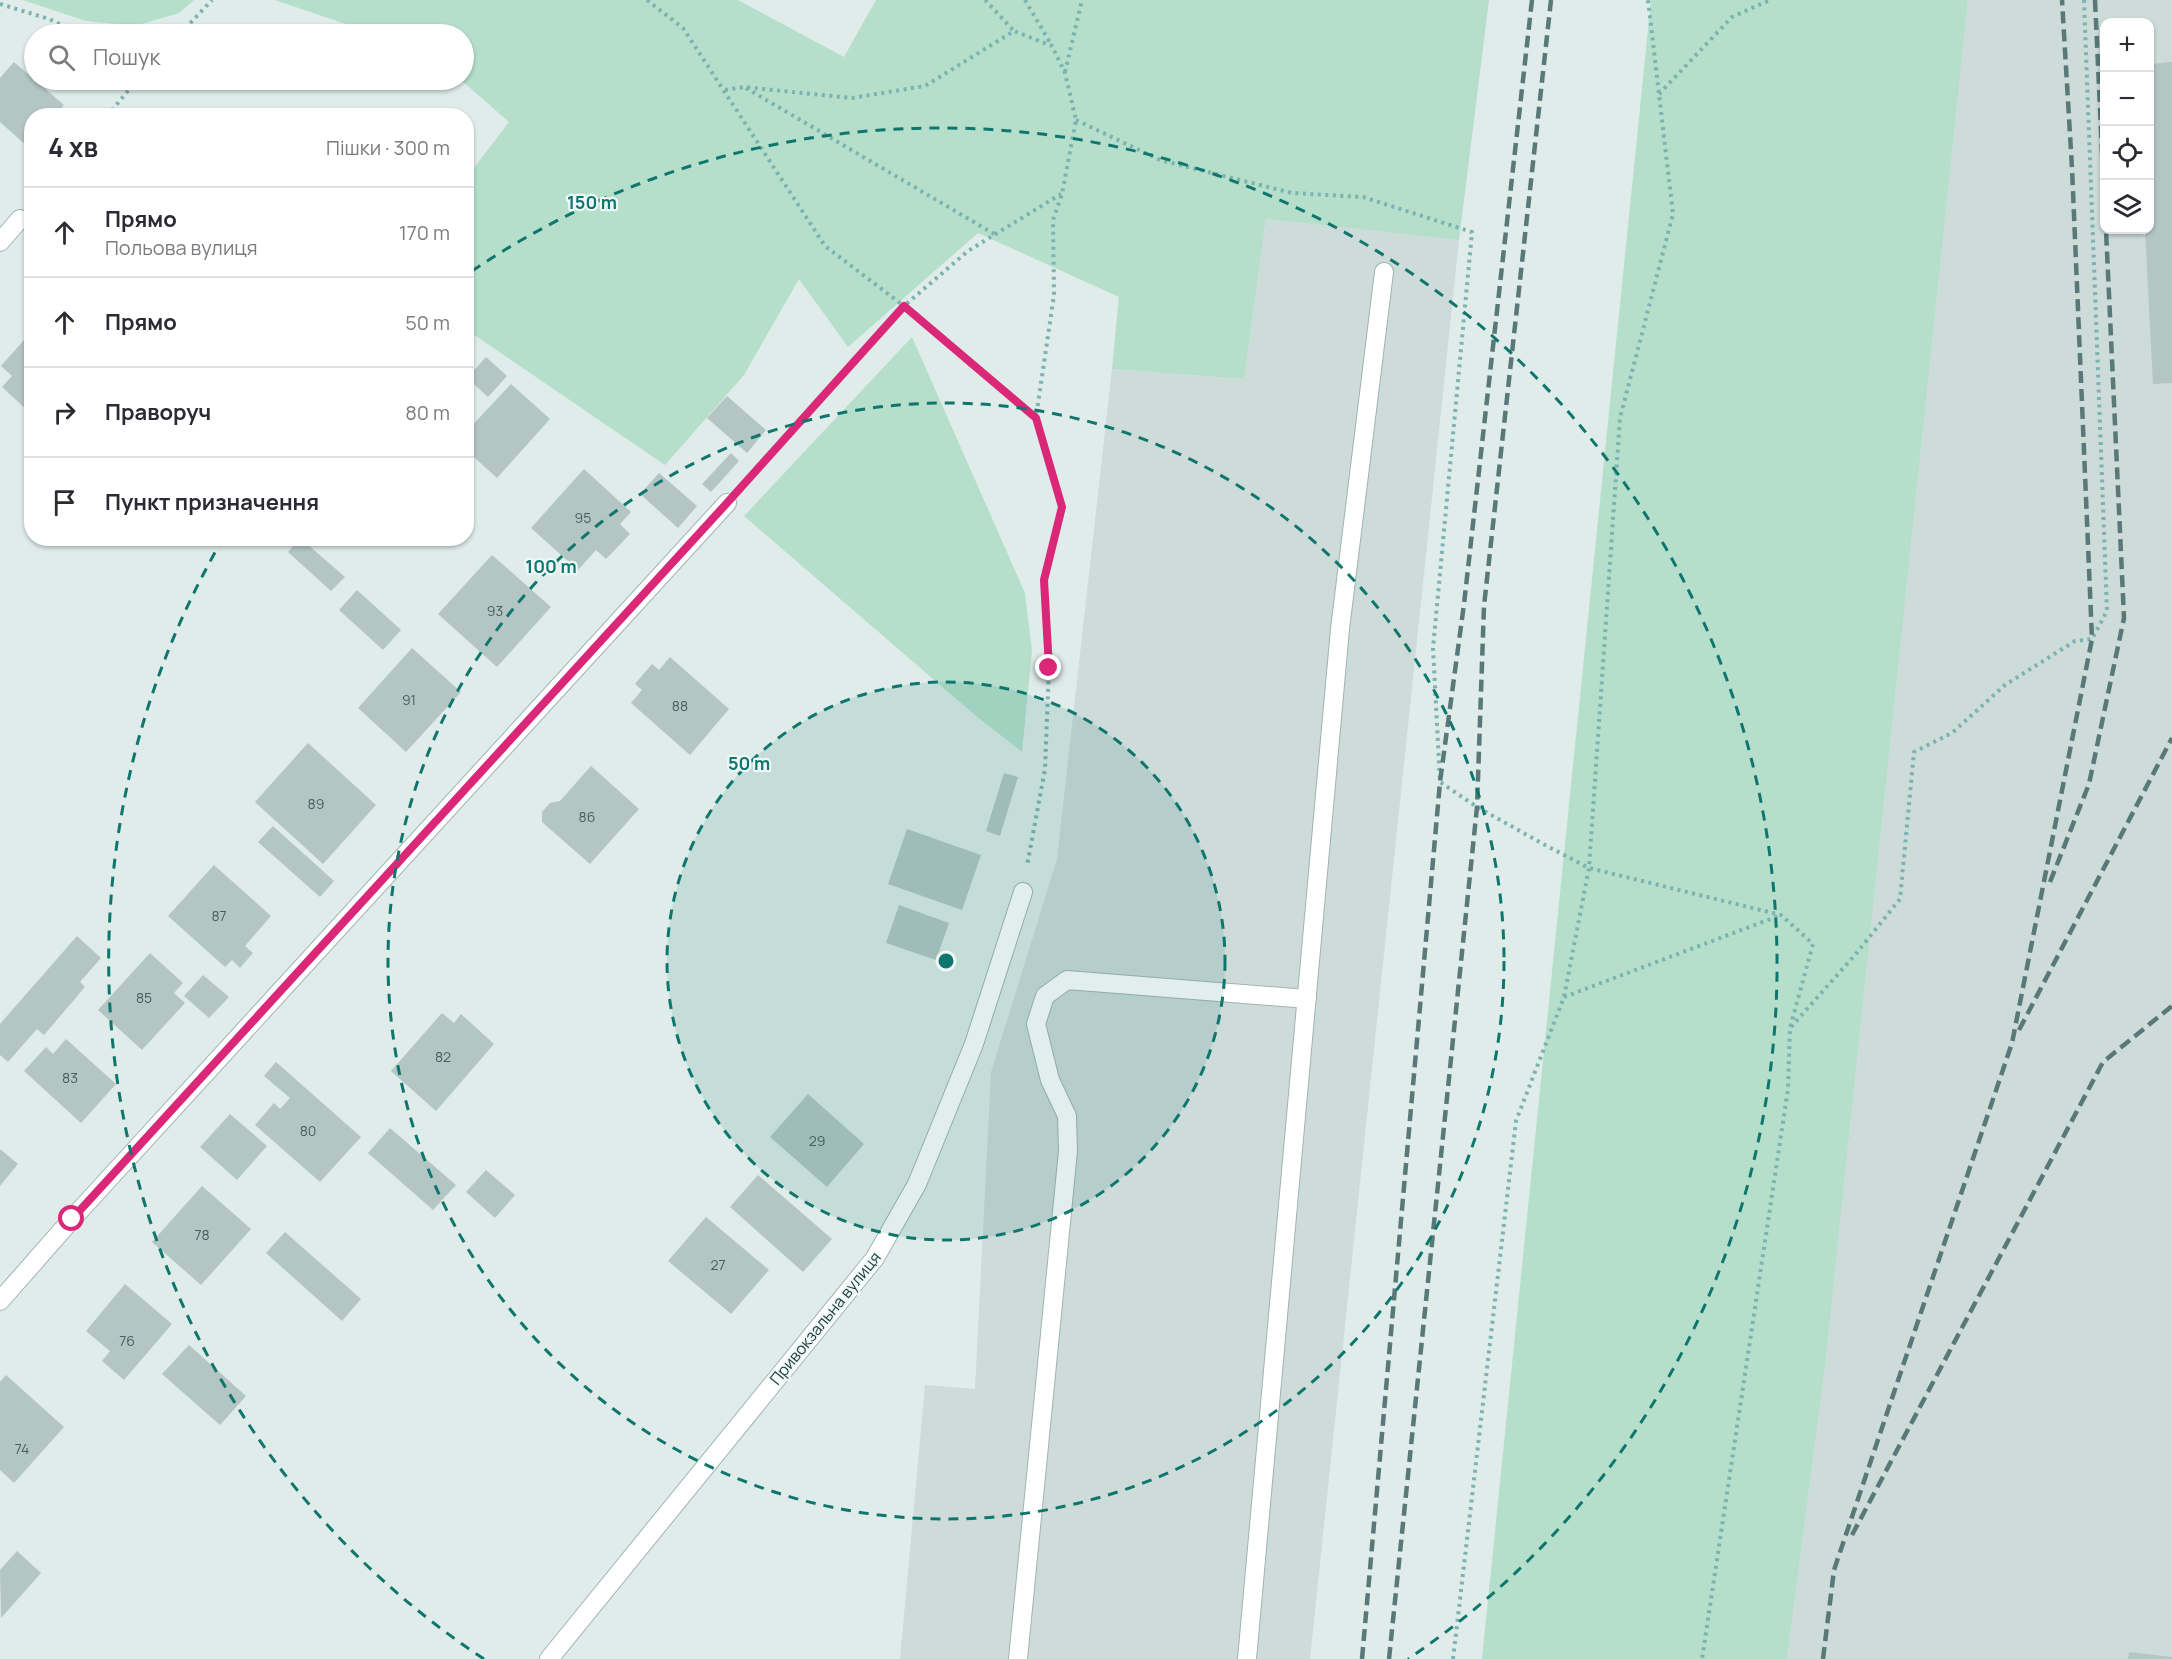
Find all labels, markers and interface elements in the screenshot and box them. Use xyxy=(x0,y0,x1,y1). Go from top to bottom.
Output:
map controls xyxy=(2100,18,2154,234)
button: + xyxy=(2100,18,2154,72)
search box xyxy=(24,24,474,90)
icon: search xyxy=(45,41,78,74)
text: Пошук xyxy=(93,42,160,72)
button: − xyxy=(2100,72,2154,126)
button: locate xyxy=(2100,126,2154,180)
text: 4 хв xyxy=(48,129,98,165)
text: Пішки · 300 m xyxy=(326,134,450,161)
button: layers xyxy=(2100,180,2154,234)
text: 150 m xyxy=(567,190,617,214)
text: Прямо xyxy=(105,204,177,234)
icon: ahead xyxy=(48,216,81,249)
text: 170 m xyxy=(399,219,450,246)
text: Польова вулиця xyxy=(105,234,258,261)
icon: ahead xyxy=(48,306,81,339)
text: Прямо xyxy=(105,307,177,337)
text: 50 m xyxy=(405,309,450,336)
icon: right xyxy=(48,396,81,429)
text: Праворуч xyxy=(105,397,211,427)
text: 80 m xyxy=(405,399,450,426)
icon: arrive xyxy=(48,486,81,519)
text: Пункт призначення xyxy=(105,487,319,517)
house number: 95 xyxy=(575,508,591,527)
text: 100 m xyxy=(525,554,577,578)
house number: 93 xyxy=(487,601,503,620)
route end xyxy=(1035,654,1061,680)
house number: 91 xyxy=(402,690,416,709)
house number: 88 xyxy=(672,696,688,715)
text: 50 m xyxy=(728,751,770,775)
house number: 89 xyxy=(308,794,324,813)
house number: 86 xyxy=(579,807,595,826)
house number: 87 xyxy=(211,906,227,925)
centre of rings xyxy=(936,951,956,971)
house number: 85 xyxy=(136,988,152,1007)
house number: 82 xyxy=(435,1047,451,1066)
house number: 83 xyxy=(62,1068,78,1087)
house number: 80 xyxy=(300,1121,316,1140)
house number: 29 xyxy=(809,1131,825,1150)
route start xyxy=(58,1205,84,1231)
house number: 78 xyxy=(194,1225,210,1244)
street label: Привокзальна вулиця xyxy=(764,1247,886,1389)
house number: 27 xyxy=(710,1255,726,1274)
house number: 76 xyxy=(119,1331,135,1350)
house number: 74 xyxy=(15,1439,29,1458)

